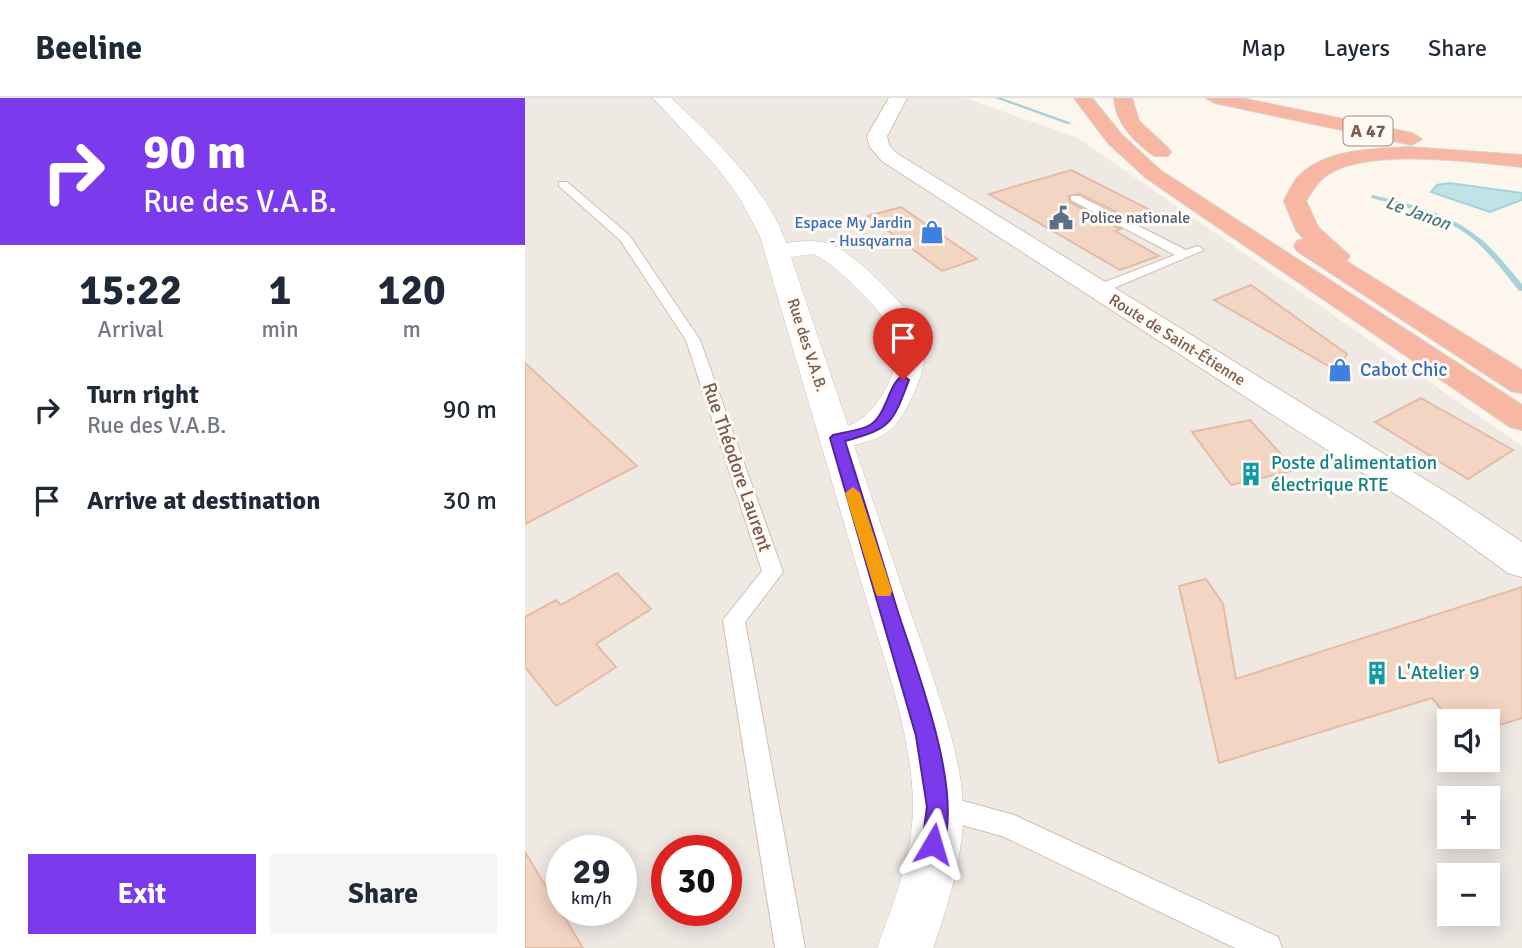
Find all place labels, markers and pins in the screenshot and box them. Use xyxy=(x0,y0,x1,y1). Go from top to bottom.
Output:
public building icon: Police nationale xyxy=(1047,204,1075,232)
place label: Police nationale xyxy=(1081,208,1190,228)
place label: Espace My Jardin - Husqvarna xyxy=(794,213,912,251)
shop icon: Espace My Jardin - Husqvarna xyxy=(918,218,946,246)
pin xyxy=(873,308,933,380)
shop icon: Cabot Chic xyxy=(1326,356,1354,384)
place label: Cabot Chic xyxy=(1360,358,1447,382)
place label: Poste d'alimentation électrique RTE xyxy=(1271,451,1437,497)
building icon: Poste d'alimentation électrique RTE xyxy=(1237,460,1265,488)
building icon: L'Atelier 9 xyxy=(1363,659,1391,687)
place label: L'Atelier 9 xyxy=(1397,661,1479,685)

